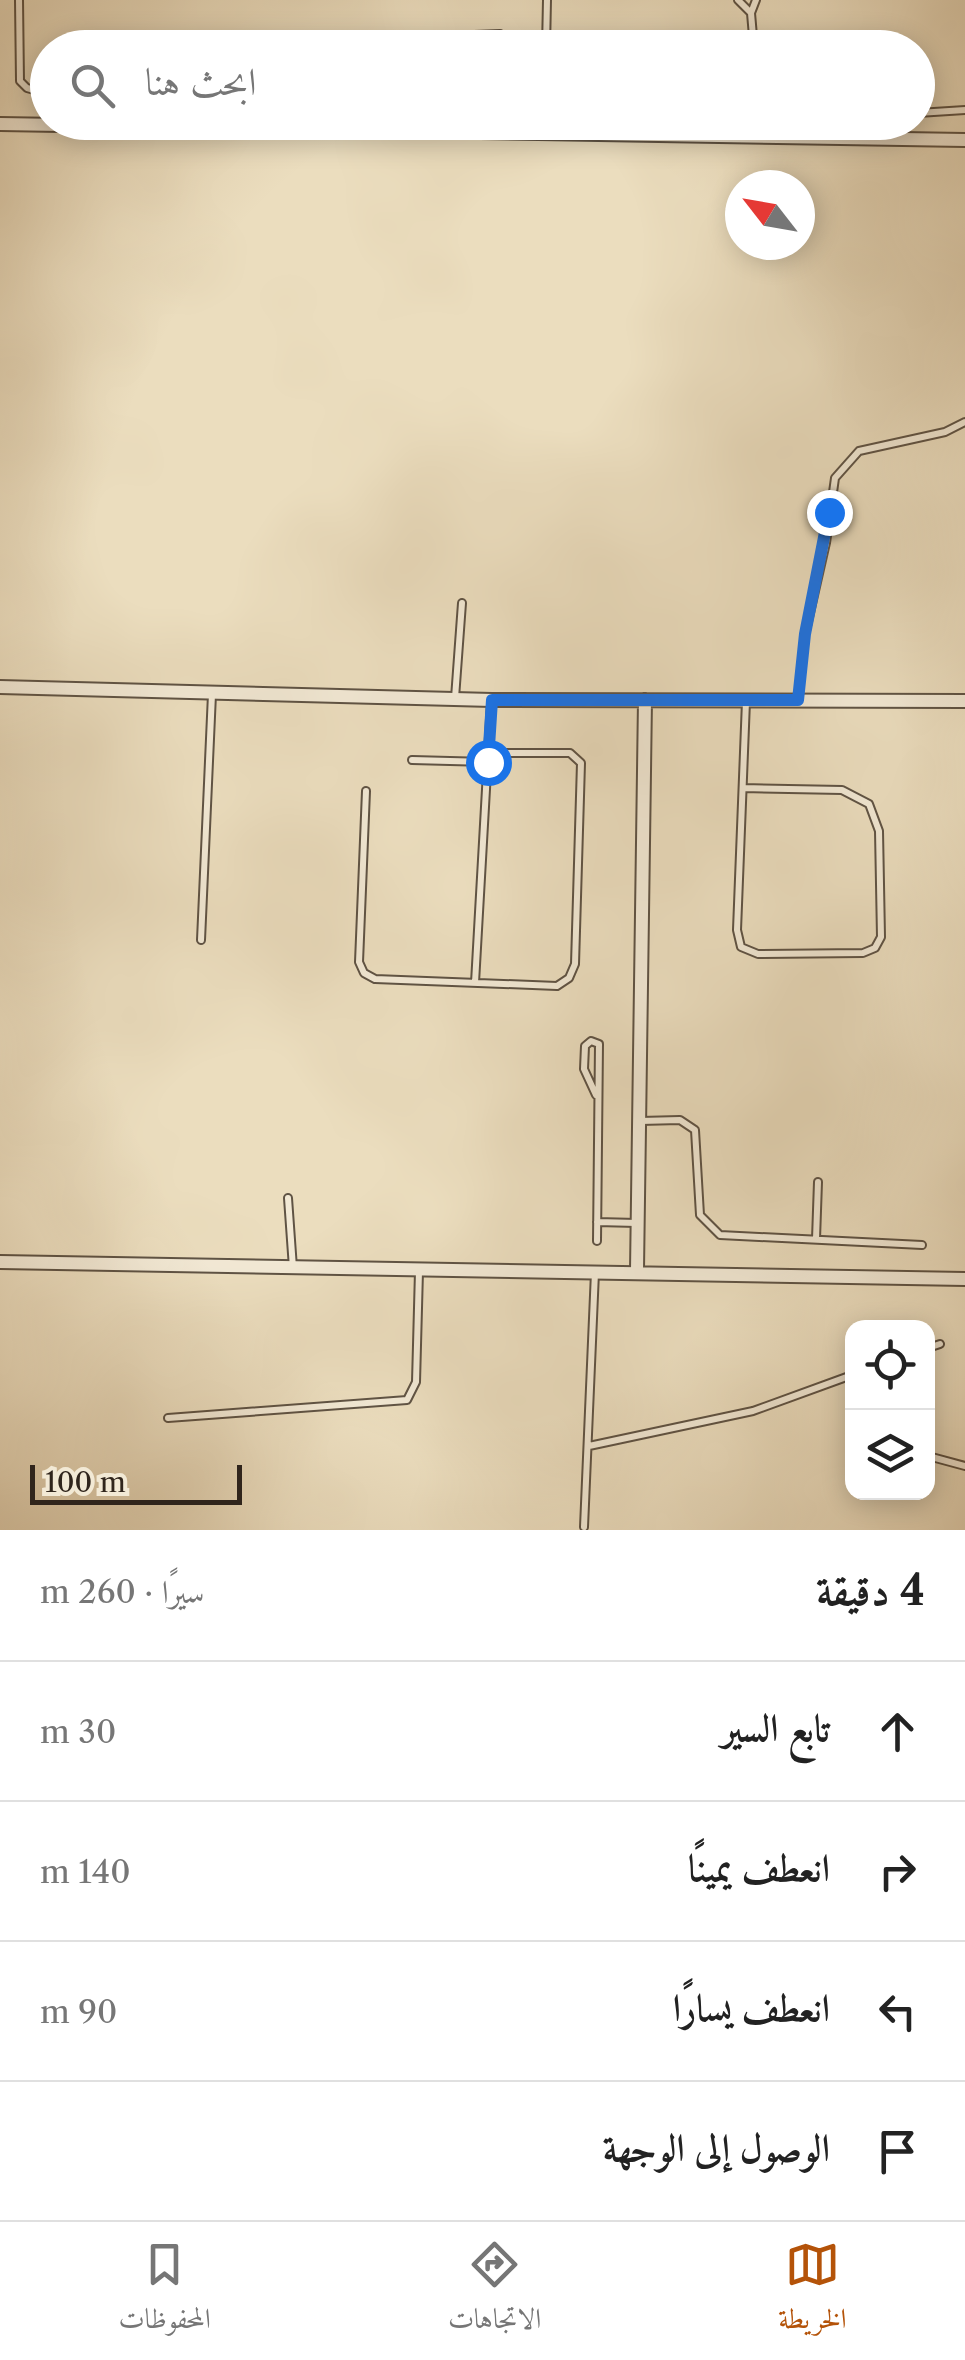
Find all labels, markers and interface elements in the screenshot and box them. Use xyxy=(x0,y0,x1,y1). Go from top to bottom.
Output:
search box xyxy=(30,30,935,140)
icon: search xyxy=(65,58,120,113)
text: ابحث هنا xyxy=(145,58,256,105)
north arrow xyxy=(725,170,815,260)
route end xyxy=(807,490,853,536)
route start xyxy=(466,740,512,786)
map controls xyxy=(845,1320,935,1500)
button: locate xyxy=(845,1320,935,1410)
button: layers xyxy=(845,1410,935,1500)
scale bar xyxy=(30,1460,242,1504)
text: 100 m xyxy=(45,1465,126,1499)
text: 4 دقيقة xyxy=(816,1564,925,1616)
text: سيرًا · 260 m xyxy=(40,1572,205,1611)
text: تابع السير xyxy=(721,1704,830,1751)
icon: ahead xyxy=(870,1704,925,1759)
text: 30 m xyxy=(40,1712,116,1751)
text: انعطف يمينًا xyxy=(688,1844,830,1891)
icon: right xyxy=(870,1844,925,1899)
text: 140 m xyxy=(40,1852,131,1891)
text: انعطف يسارًا xyxy=(673,1984,830,2031)
icon: left xyxy=(870,1984,925,2039)
text: 90 m xyxy=(40,1992,117,2031)
text: الوصول إلى الوجهة xyxy=(603,2124,830,2171)
icon: arrive xyxy=(870,2124,925,2179)
tab: المحفوظات xyxy=(119,2237,211,2346)
tab: الاتجاهات xyxy=(448,2237,541,2346)
tab: الخريطة xyxy=(778,2237,846,2346)

